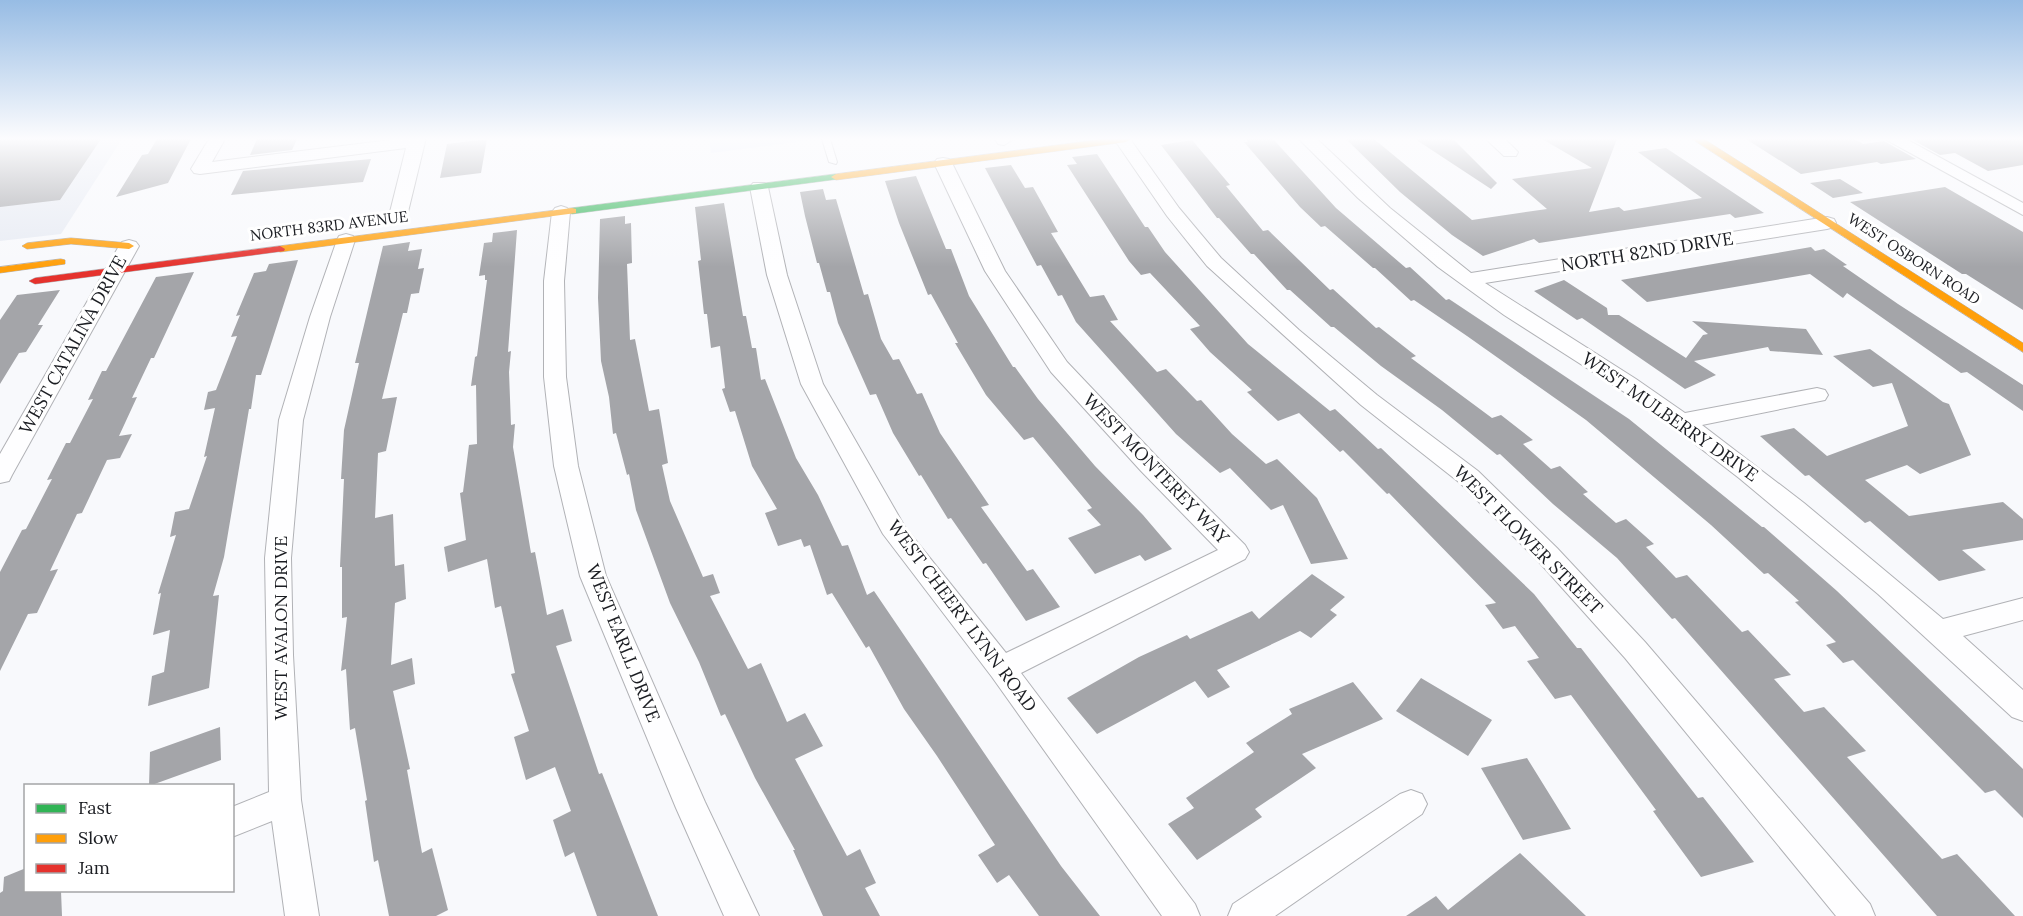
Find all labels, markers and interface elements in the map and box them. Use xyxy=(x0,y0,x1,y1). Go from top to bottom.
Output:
street label: NORTH 83RD AVENUE xyxy=(249,206,409,245)
street label: WEST OSBORN ROAD xyxy=(1844,209,1984,309)
street label: NORTH 82ND DRIVE xyxy=(1559,226,1735,277)
street label: WEST CATALINA DRIVE xyxy=(14,251,131,438)
street label: WEST MULBERRY DRIVE xyxy=(1578,347,1763,486)
street label: WEST MONTEREY WAY xyxy=(1078,389,1235,549)
street label: WEST FLOWER STREET xyxy=(1449,460,1608,619)
street label: WEST CHEERY LYNN ROAD xyxy=(883,515,1042,716)
street label: WEST AVALON DRIVE xyxy=(269,536,292,720)
street label: WEST EARLL DRIVE xyxy=(581,560,666,725)
legend xyxy=(24,784,234,892)
text: Fast xyxy=(78,796,112,819)
text: Slow xyxy=(78,826,118,849)
text: Jam xyxy=(77,856,110,879)

